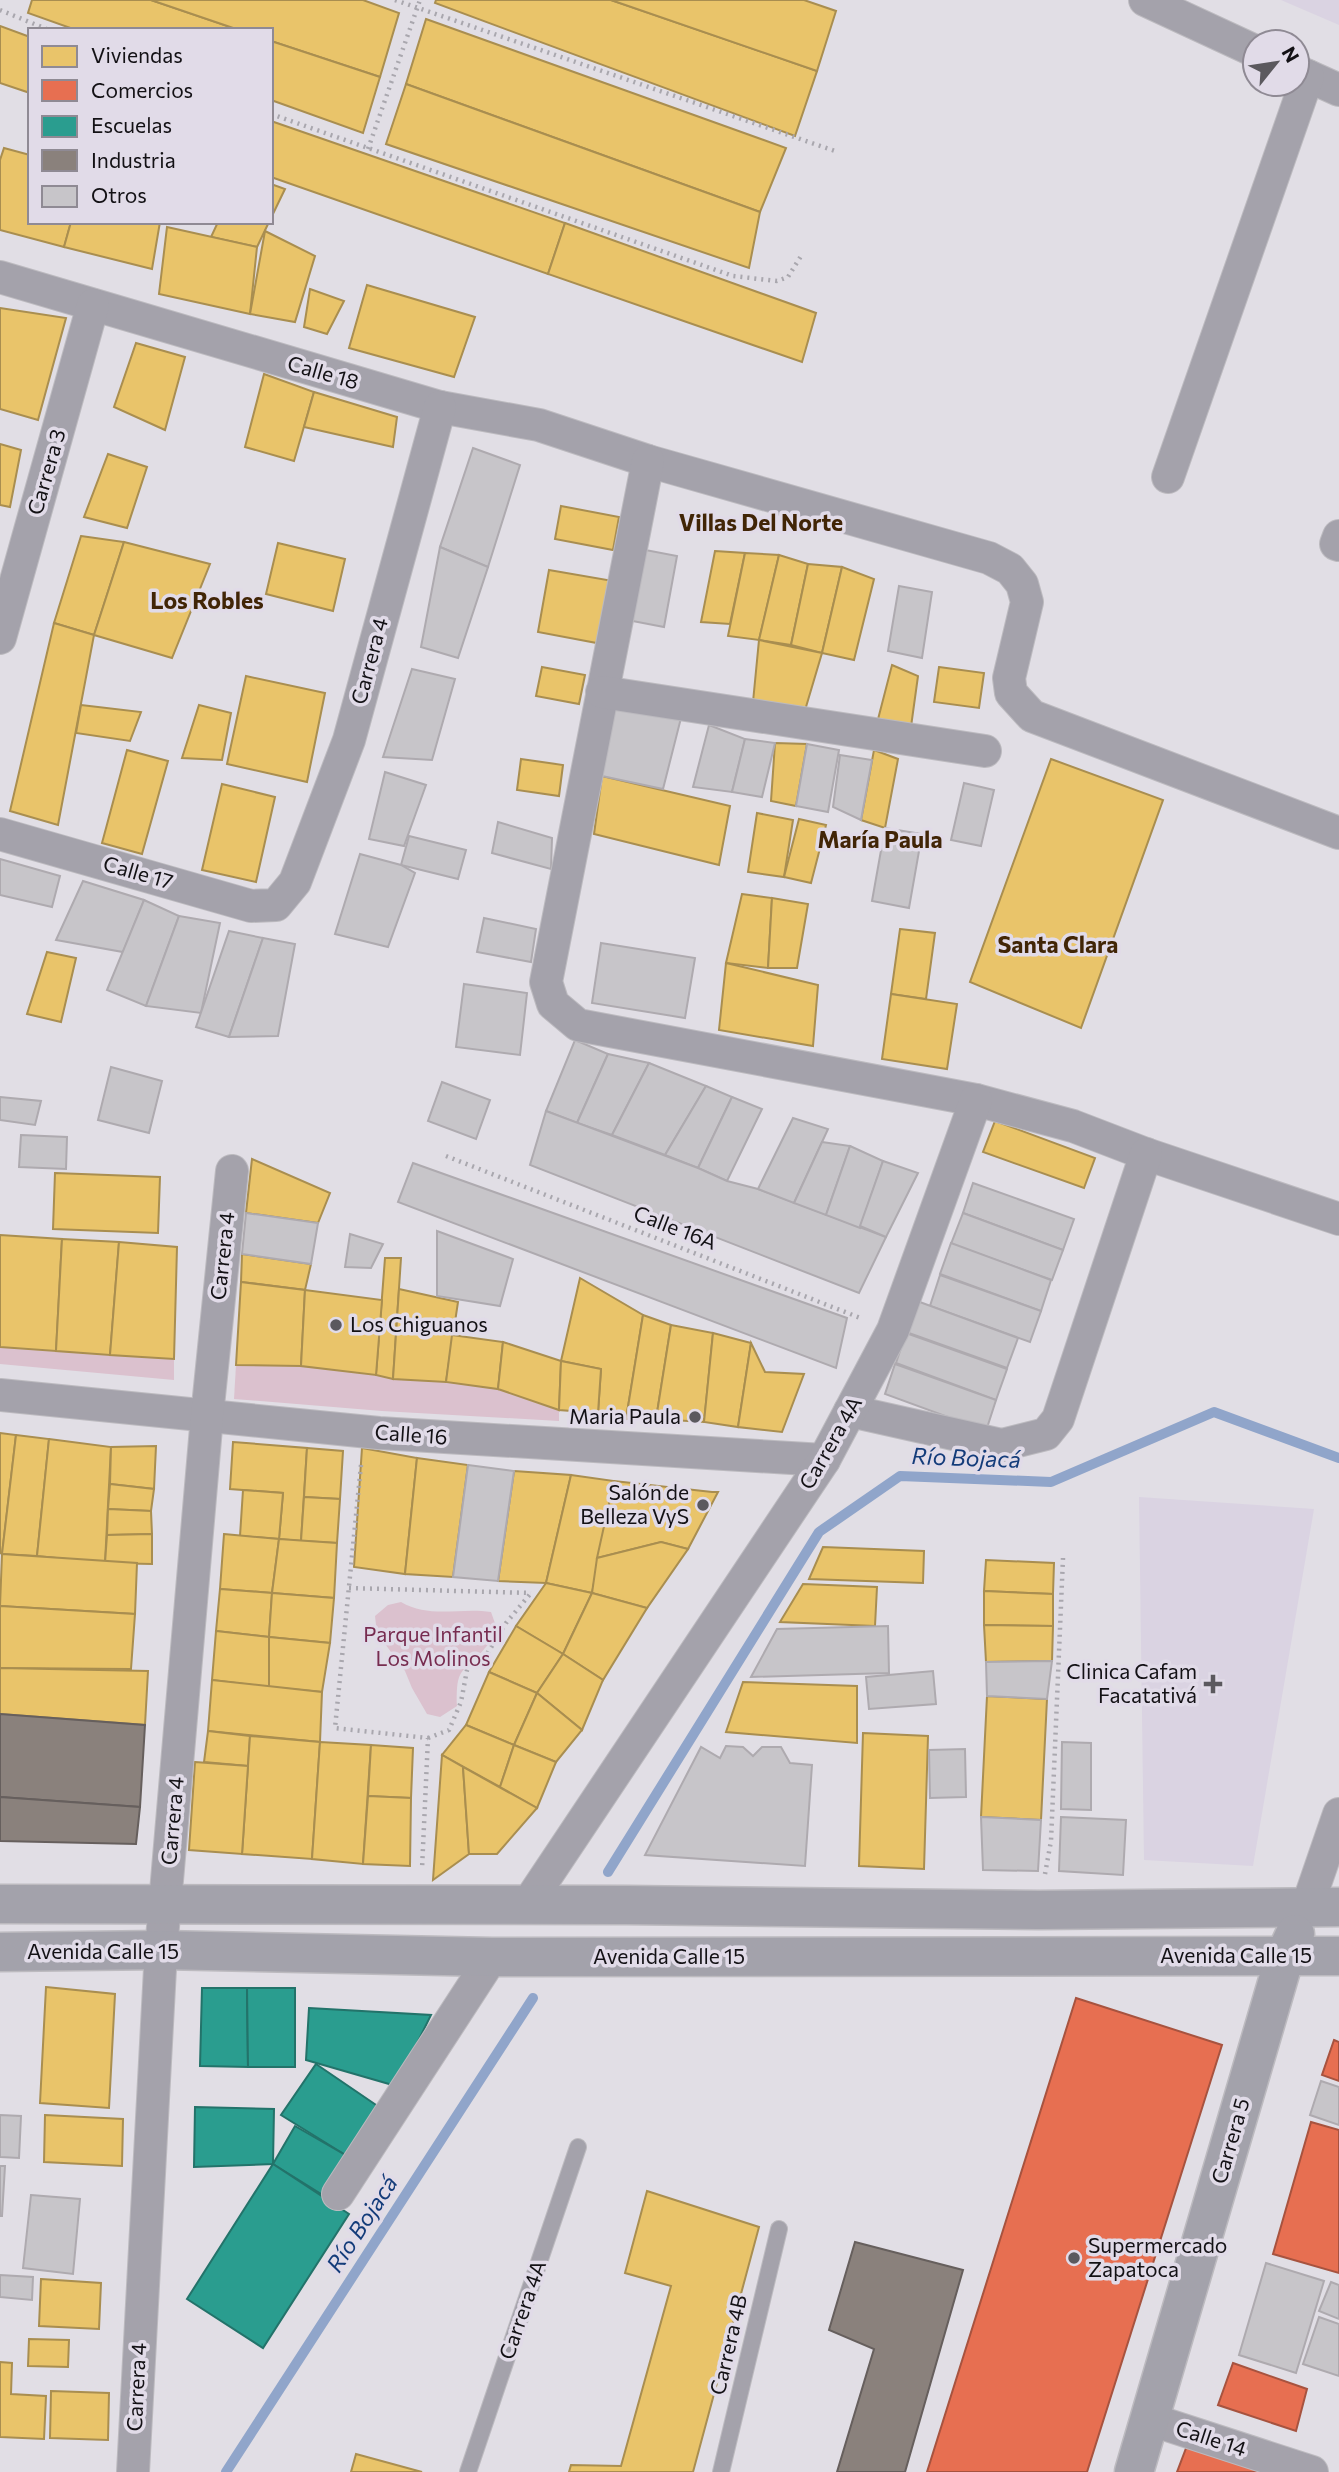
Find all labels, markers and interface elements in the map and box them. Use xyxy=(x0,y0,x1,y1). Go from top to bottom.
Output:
legend xyxy=(28,28,273,224)
north arrow xyxy=(1241,28,1311,98)
text: Viviendas xyxy=(91,42,183,67)
text: N xyxy=(1278,42,1305,66)
text: Comercios xyxy=(91,77,193,102)
text: Escuelas xyxy=(91,112,172,137)
text: Industria xyxy=(91,147,176,172)
text: Otros xyxy=(91,182,147,207)
street label: Calle 18 xyxy=(285,350,362,394)
street label: Carrera 3 xyxy=(21,426,70,517)
district label: Villas Del Norte xyxy=(679,508,843,536)
district label: Los Robles xyxy=(150,586,264,614)
street label: Carrera 4 xyxy=(345,614,392,707)
district label: María Paula xyxy=(817,825,943,853)
street label: Calle 17 xyxy=(101,850,176,893)
district label: Santa Clara xyxy=(998,930,1118,958)
street label: Calle 16A xyxy=(631,1199,721,1254)
street label: Carrera 4 xyxy=(204,1210,239,1301)
place label: Los Chiguanos xyxy=(350,1311,488,1336)
marker: Los Chiguanos xyxy=(328,1317,344,1333)
street label: Carrera 4A xyxy=(793,1391,866,1493)
place label: Maria Paula xyxy=(569,1403,681,1428)
marker: Maria Paula xyxy=(687,1409,703,1425)
street label: Calle 16 xyxy=(374,1418,448,1449)
water label: Río Bojacá xyxy=(911,1441,1022,1473)
place label: Salón de Belleza VyS xyxy=(580,1479,689,1528)
marker: Salón de Belleza VyS xyxy=(695,1497,711,1513)
park label: Parque Infantil Los Molinos xyxy=(363,1621,503,1670)
place label: Clinica Cafam Facatativá xyxy=(1066,1658,1197,1707)
marker: Clinica Cafam Facatativá xyxy=(1203,1674,1223,1694)
street label: Carrera 4 xyxy=(155,1775,188,1866)
street label: Avenida Calle 15 xyxy=(27,1938,179,1963)
street label: Avenida Calle 15 xyxy=(1160,1942,1312,1967)
street label: Avenida Calle 15 xyxy=(593,1943,745,1968)
street label: Carrera 5 xyxy=(1205,2095,1254,2186)
water label: Río Bojacá xyxy=(320,2169,403,2277)
place label: Supermercado Zapatoca xyxy=(1088,2232,1227,2281)
marker: Supermercado Zapatoca xyxy=(1066,2250,1082,2266)
street label: Carrera 4A xyxy=(493,2257,550,2362)
street label: Carrera 4B xyxy=(704,2292,751,2397)
street label: Carrera 4 xyxy=(121,2342,150,2432)
street label: Calle 14 xyxy=(1173,2414,1250,2461)

